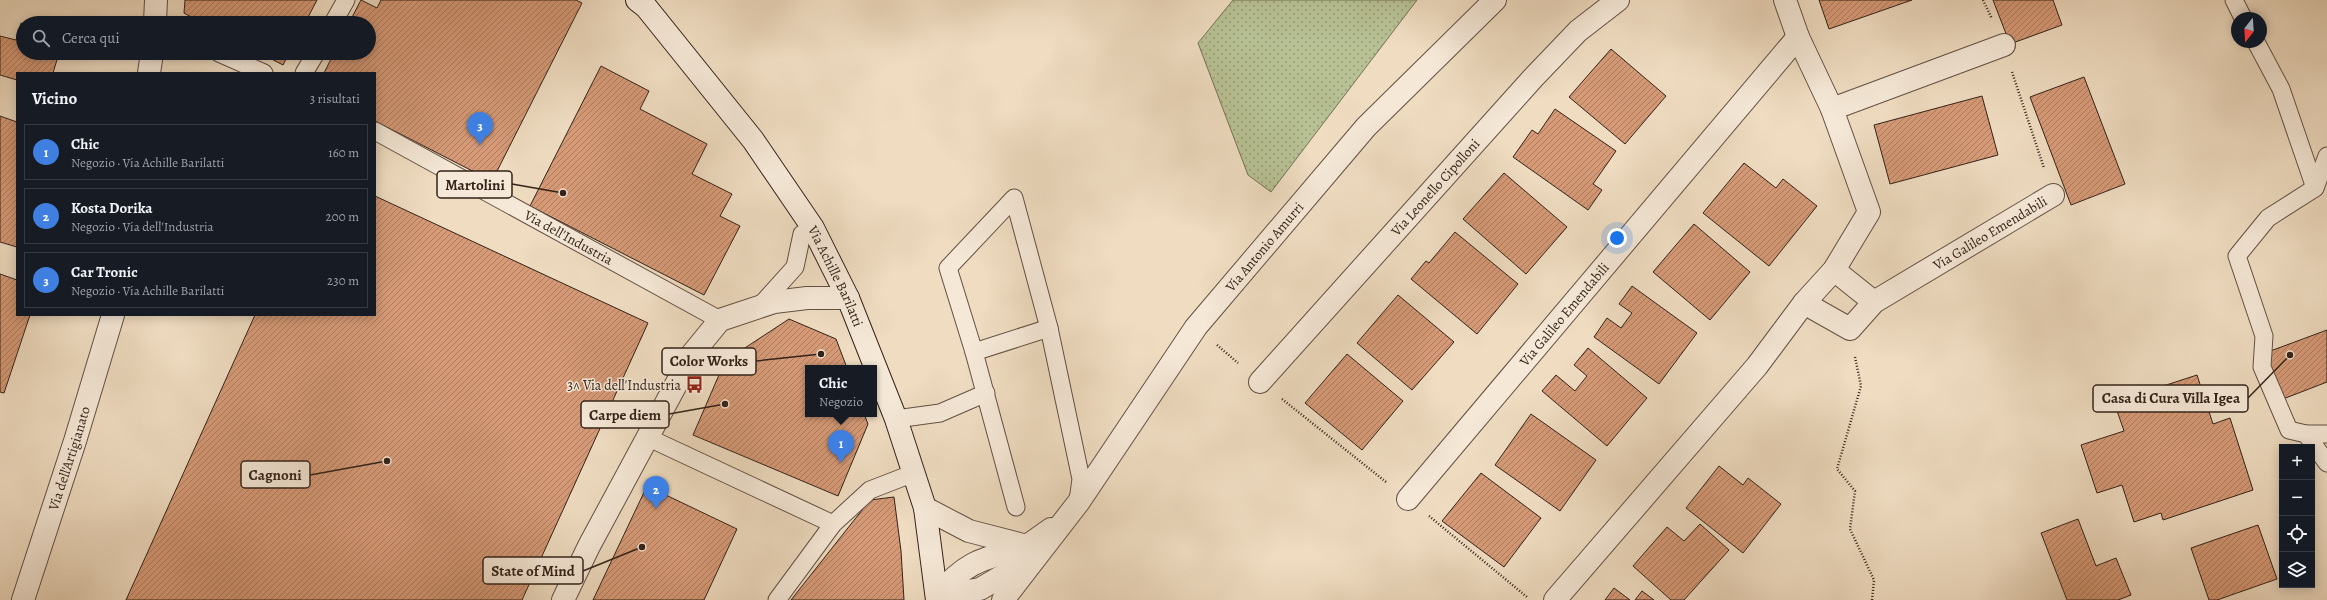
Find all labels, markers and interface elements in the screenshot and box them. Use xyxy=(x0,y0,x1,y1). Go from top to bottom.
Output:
north arrow xyxy=(2231,12,2267,48)
search box xyxy=(16,16,376,60)
icon: search xyxy=(30,27,52,49)
text: Cerca qui xyxy=(62,28,120,48)
text: Vicino xyxy=(32,87,77,110)
text: 3 risultati xyxy=(310,90,360,107)
pin: 3 xyxy=(467,112,493,145)
text: Chic xyxy=(71,134,99,154)
street label: Via Leonello Cipolloni xyxy=(1386,134,1484,240)
text: 1 xyxy=(44,144,48,161)
text: 160 m xyxy=(328,144,359,161)
text: Negozio · Via Achille Barilatti xyxy=(71,154,225,171)
callout: Martolini xyxy=(437,171,512,198)
text: Martolini xyxy=(445,175,505,195)
street label: Via Galileo Emendabili xyxy=(1928,191,2051,275)
text: Kosta Dorika xyxy=(71,198,152,218)
street label: Via Antonio Amurri xyxy=(1220,198,1308,296)
street label: Via dell'Industria xyxy=(520,205,617,269)
text: 2 xyxy=(43,208,49,225)
text: 200 m xyxy=(326,208,359,225)
text: Negozio · Via dell'Industria xyxy=(71,218,214,235)
street label: Via Achille Barilatti xyxy=(803,221,868,329)
your location xyxy=(1607,228,1627,248)
street label: Via Galileo Emendabili xyxy=(1514,258,1613,371)
text: Car Tronic xyxy=(71,262,138,282)
text: 3 xyxy=(43,272,49,289)
text: 230 m xyxy=(327,272,359,289)
text: Negozio · Via Achille Barilatti xyxy=(71,282,225,299)
callout: Color Works xyxy=(662,348,756,375)
text: Color Works xyxy=(670,351,748,371)
popup xyxy=(805,365,877,417)
text: Chic xyxy=(819,373,847,393)
bus stop icon: 3^ Via dell'Industria xyxy=(684,375,704,395)
place label: 3^ Via dell'Industria xyxy=(567,376,681,395)
callout: Casa di Cura Villa Igea xyxy=(2093,385,2248,412)
text: Casa di Cura Villa Igea xyxy=(2102,388,2241,408)
text: Negozio xyxy=(819,393,863,410)
callout: Carpe diem xyxy=(581,401,669,428)
street label: Via dell'Artigianato xyxy=(43,404,94,514)
text: Carpe diem xyxy=(589,405,662,425)
pin: 1 xyxy=(828,430,854,463)
map controls xyxy=(2279,444,2315,588)
button: + xyxy=(2279,444,2315,480)
callout: Cagnoni xyxy=(241,461,310,488)
text: Cagnoni xyxy=(248,465,302,485)
pin: 2 xyxy=(643,476,669,509)
button: − xyxy=(2279,480,2315,516)
button: locate xyxy=(2279,516,2315,552)
button: layers xyxy=(2279,552,2315,588)
callout: State of Mind xyxy=(483,557,583,584)
text: State of Mind xyxy=(491,561,576,581)

